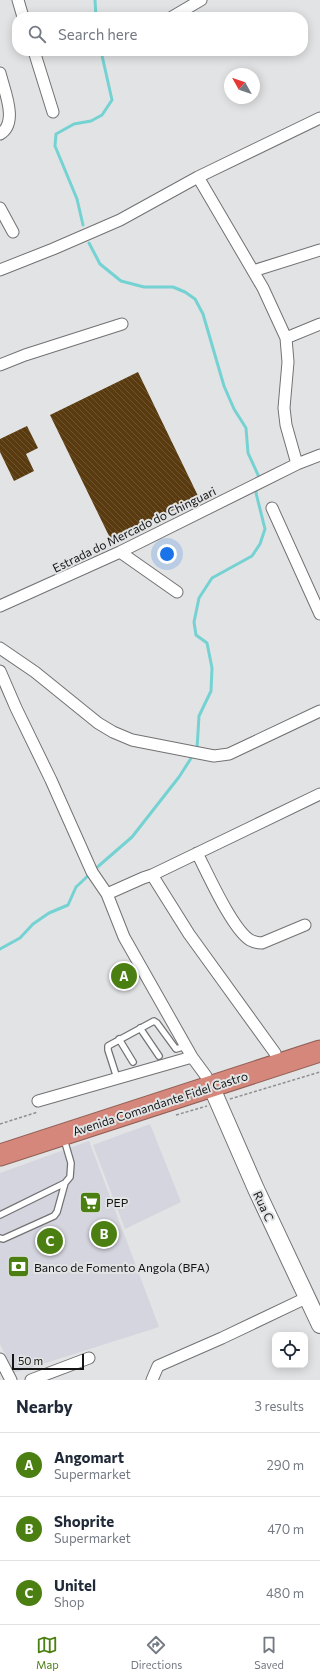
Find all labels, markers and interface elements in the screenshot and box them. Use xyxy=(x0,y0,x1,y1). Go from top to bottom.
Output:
search box xyxy=(12,12,308,56)
icon: search xyxy=(26,23,48,45)
text: Search here xyxy=(58,25,137,43)
north arrow xyxy=(224,68,260,104)
street label: Estrada do Mercado do Chinguari xyxy=(50,483,218,575)
your location xyxy=(157,544,177,564)
pin: A xyxy=(111,961,137,991)
street label: Avenida Comandante Fidel Castro xyxy=(71,1068,249,1138)
supermarket icon: PEP xyxy=(78,1189,104,1215)
street label: Rua C xyxy=(251,1189,277,1223)
place label: PEP xyxy=(106,1195,129,1209)
pin: B xyxy=(91,1219,117,1249)
pin: C xyxy=(37,1226,63,1256)
bank icon: Banco de Fomento Angola (BFA) xyxy=(6,1254,32,1280)
place label: Banco de Fomento Angola (BFA) xyxy=(34,1260,210,1274)
map controls xyxy=(272,1332,308,1368)
button: locate xyxy=(272,1332,308,1368)
scale bar xyxy=(12,1352,84,1371)
text: 50 m xyxy=(18,1354,43,1367)
text: Nearby xyxy=(16,1396,73,1417)
text: 3 results xyxy=(255,1398,304,1414)
text: Angomart xyxy=(54,1448,124,1466)
text: A xyxy=(24,1457,34,1473)
text: 290 m xyxy=(267,1457,304,1473)
text: Supermarket xyxy=(54,1466,131,1482)
text: Shoprite xyxy=(54,1512,114,1530)
text: B xyxy=(25,1521,33,1537)
text: 470 m xyxy=(267,1521,304,1537)
text: Supermarket xyxy=(54,1530,131,1546)
text: Unitel xyxy=(54,1576,96,1594)
text: C xyxy=(25,1585,33,1601)
text: 480 m xyxy=(266,1585,304,1601)
text: Shop xyxy=(54,1594,85,1610)
tab: Map xyxy=(36,1634,59,1671)
tab: Directions xyxy=(131,1634,182,1671)
tab: Saved xyxy=(254,1634,284,1671)

